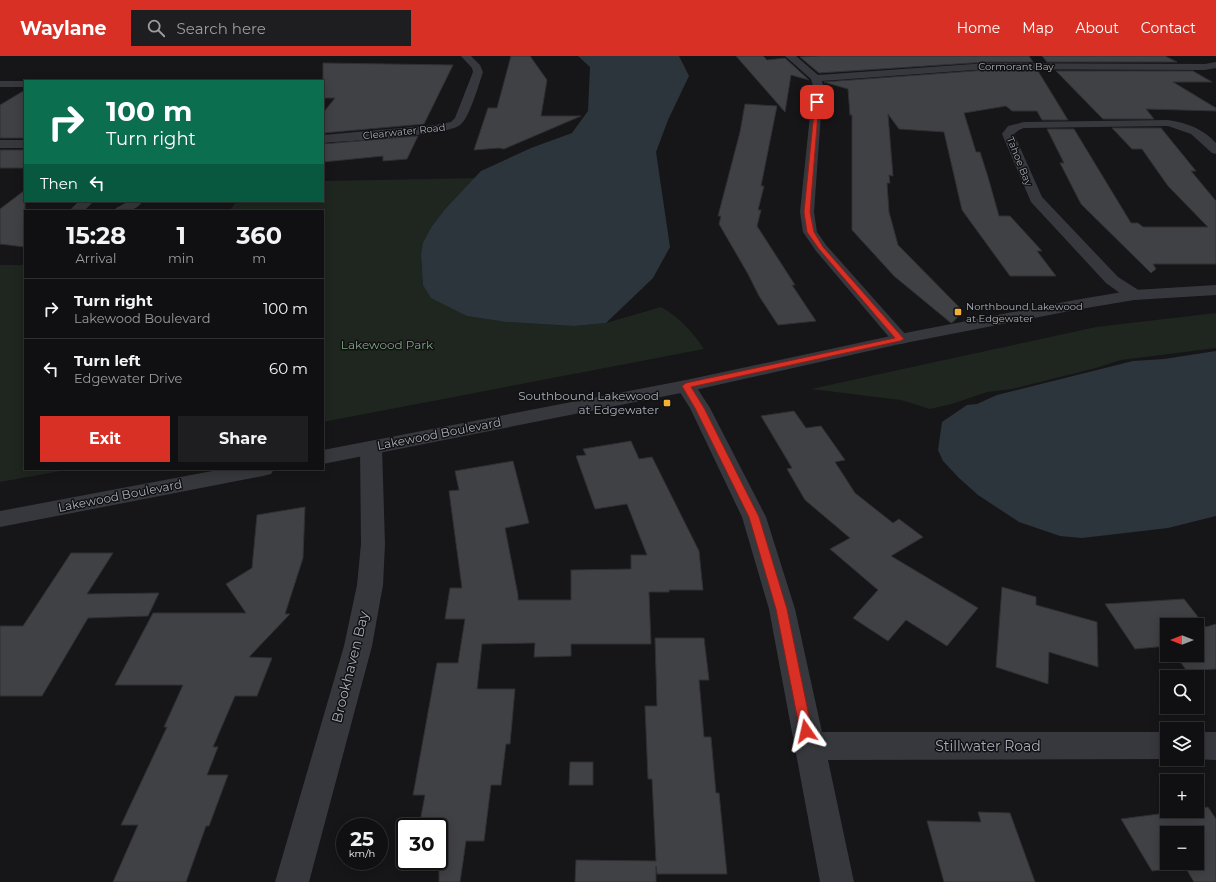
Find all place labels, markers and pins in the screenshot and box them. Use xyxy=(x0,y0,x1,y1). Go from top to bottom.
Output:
pin xyxy=(800,85,834,119)
place label: Northbound Lakewood at Edgewater xyxy=(966,300,1083,325)
marker: Northbound Lakewood at Edgewater xyxy=(953,307,963,317)
place label: Southbound Lakewood at Edgewater xyxy=(518,388,659,417)
marker: Southbound Lakewood at Edgewater xyxy=(662,398,672,408)

